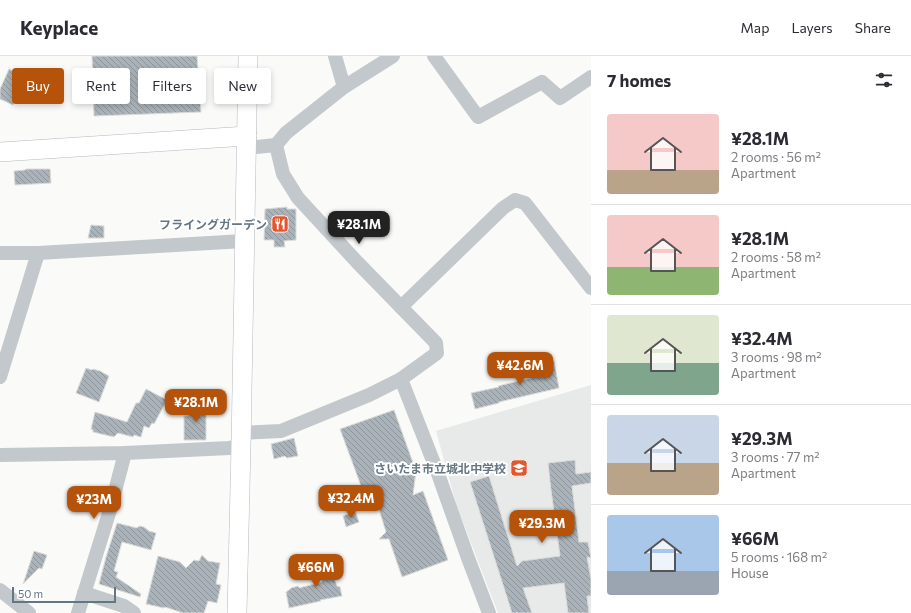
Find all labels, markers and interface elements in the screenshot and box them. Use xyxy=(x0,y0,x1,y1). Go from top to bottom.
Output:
text: Keyplace xyxy=(20,16,98,39)
text: Map xyxy=(741,19,769,36)
text: Layers xyxy=(791,19,833,36)
text: Share xyxy=(855,19,891,36)
chip: Buy xyxy=(12,68,64,104)
chip: Rent xyxy=(72,68,130,104)
chip: Filters xyxy=(138,68,206,104)
chip: New xyxy=(214,68,271,104)
icon: filters xyxy=(873,69,895,91)
text: 7 homes xyxy=(607,70,671,91)
text: ¥28.1M xyxy=(731,128,789,149)
icon: home xyxy=(639,130,687,178)
text: 2 rooms · 56 m² xyxy=(731,149,821,165)
text: Apartment xyxy=(731,165,796,181)
pin: ¥28.1M xyxy=(326,211,392,245)
restaurant icon: フライングガーデン xyxy=(270,214,290,234)
text: ¥28.1M xyxy=(337,216,381,232)
place label: フライングガーデン xyxy=(159,217,267,231)
text: ¥28.1M xyxy=(731,228,789,249)
icon: home xyxy=(639,231,687,279)
text: 2 rooms · 58 m² xyxy=(731,249,821,265)
text: Apartment xyxy=(731,265,796,281)
text: ¥32.4M xyxy=(731,328,793,349)
icon: home xyxy=(639,331,687,379)
text: 3 rooms · 98 m² xyxy=(731,349,822,365)
pin: ¥42.6M xyxy=(487,352,553,386)
text: ¥42.6M xyxy=(496,357,544,373)
text: Apartment xyxy=(731,365,796,381)
pin: ¥28.1M xyxy=(163,389,229,423)
text: ¥28.1M xyxy=(174,394,218,410)
text: ¥29.3M xyxy=(731,428,793,449)
icon: home xyxy=(639,431,687,479)
text: 3 rooms · 77 m² xyxy=(731,449,820,465)
school or university icon: さいたま市立城北中学校 xyxy=(509,458,529,478)
place label: さいたま市立城北中学校 xyxy=(374,461,506,475)
text: Apartment xyxy=(731,465,796,481)
pin: ¥32.4M xyxy=(318,485,384,519)
pin: ¥23M xyxy=(70,486,118,520)
text: ¥32.4M xyxy=(327,490,375,506)
text: ¥23M xyxy=(76,491,112,507)
pin: ¥29.3M xyxy=(509,510,575,544)
text: ¥29.3M xyxy=(518,515,566,531)
text: ¥66M xyxy=(731,528,779,549)
icon: home xyxy=(639,531,687,579)
text: 5 rooms · 168 m² xyxy=(731,549,827,565)
pin: ¥66M xyxy=(292,554,340,588)
text: ¥66M xyxy=(298,559,334,575)
text: House xyxy=(731,565,769,581)
scale bar xyxy=(12,585,116,604)
text: 50 m xyxy=(18,587,43,600)

